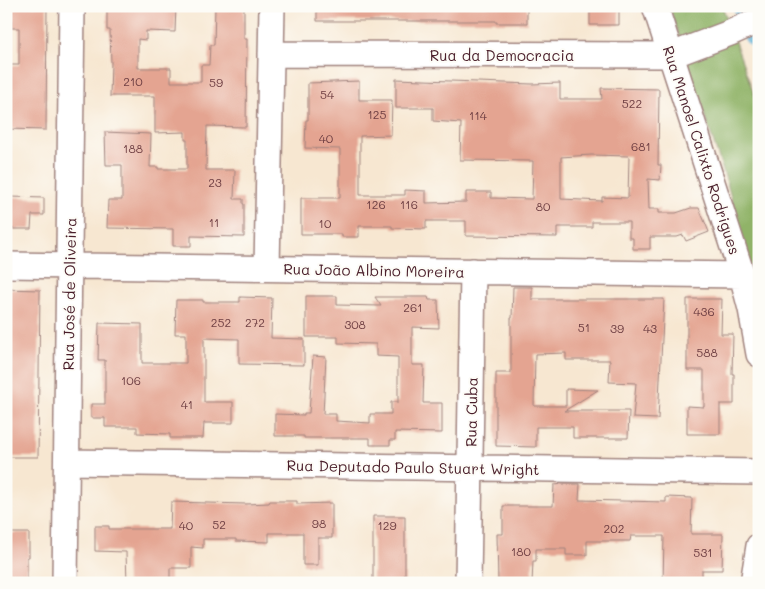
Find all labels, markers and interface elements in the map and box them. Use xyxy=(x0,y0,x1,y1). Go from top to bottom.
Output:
street label: Rua Manoel Calixto Rodrigues xyxy=(659,43,745,257)
street label: Rua da Democracia xyxy=(430,45,574,65)
house number: 210 xyxy=(123,73,143,89)
house number: 59 xyxy=(209,74,223,90)
house number: 54 xyxy=(320,86,334,102)
house number: 522 xyxy=(622,95,642,111)
house number: 125 xyxy=(367,106,387,122)
house number: 114 xyxy=(469,107,487,123)
house number: 40 xyxy=(319,130,334,146)
house number: 681 xyxy=(631,138,651,154)
house number: 188 xyxy=(123,140,143,156)
house number: 23 xyxy=(208,174,222,190)
house number: 126 xyxy=(366,196,386,212)
house number: 116 xyxy=(400,196,418,212)
house number: 80 xyxy=(536,198,551,214)
house number: 11 xyxy=(209,214,219,230)
house number: 10 xyxy=(319,215,332,231)
street label: Rua José de Oliveira xyxy=(58,217,80,371)
street label: Rua João Albino Moreira xyxy=(283,258,465,282)
house number: 261 xyxy=(403,299,423,315)
house number: 436 xyxy=(693,303,715,319)
house number: 252 xyxy=(211,314,231,330)
house number: 272 xyxy=(245,314,265,330)
house number: 308 xyxy=(344,316,366,332)
house number: 51 xyxy=(578,319,590,335)
house number: 39 xyxy=(610,320,624,336)
house number: 43 xyxy=(643,320,657,336)
house number: 588 xyxy=(696,344,718,360)
house number: 106 xyxy=(121,372,141,388)
street label: Rua Cuba xyxy=(460,377,482,447)
house number: 41 xyxy=(181,396,193,412)
street label: Rua Deputado Paulo Stuart Wright xyxy=(286,455,540,479)
house number: 98 xyxy=(312,515,326,531)
house number: 52 xyxy=(212,516,226,532)
house number: 40 xyxy=(179,517,194,533)
house number: 129 xyxy=(377,517,397,533)
house number: 202 xyxy=(604,520,624,536)
house number: 180 xyxy=(511,543,532,559)
house number: 531 xyxy=(693,544,713,560)

